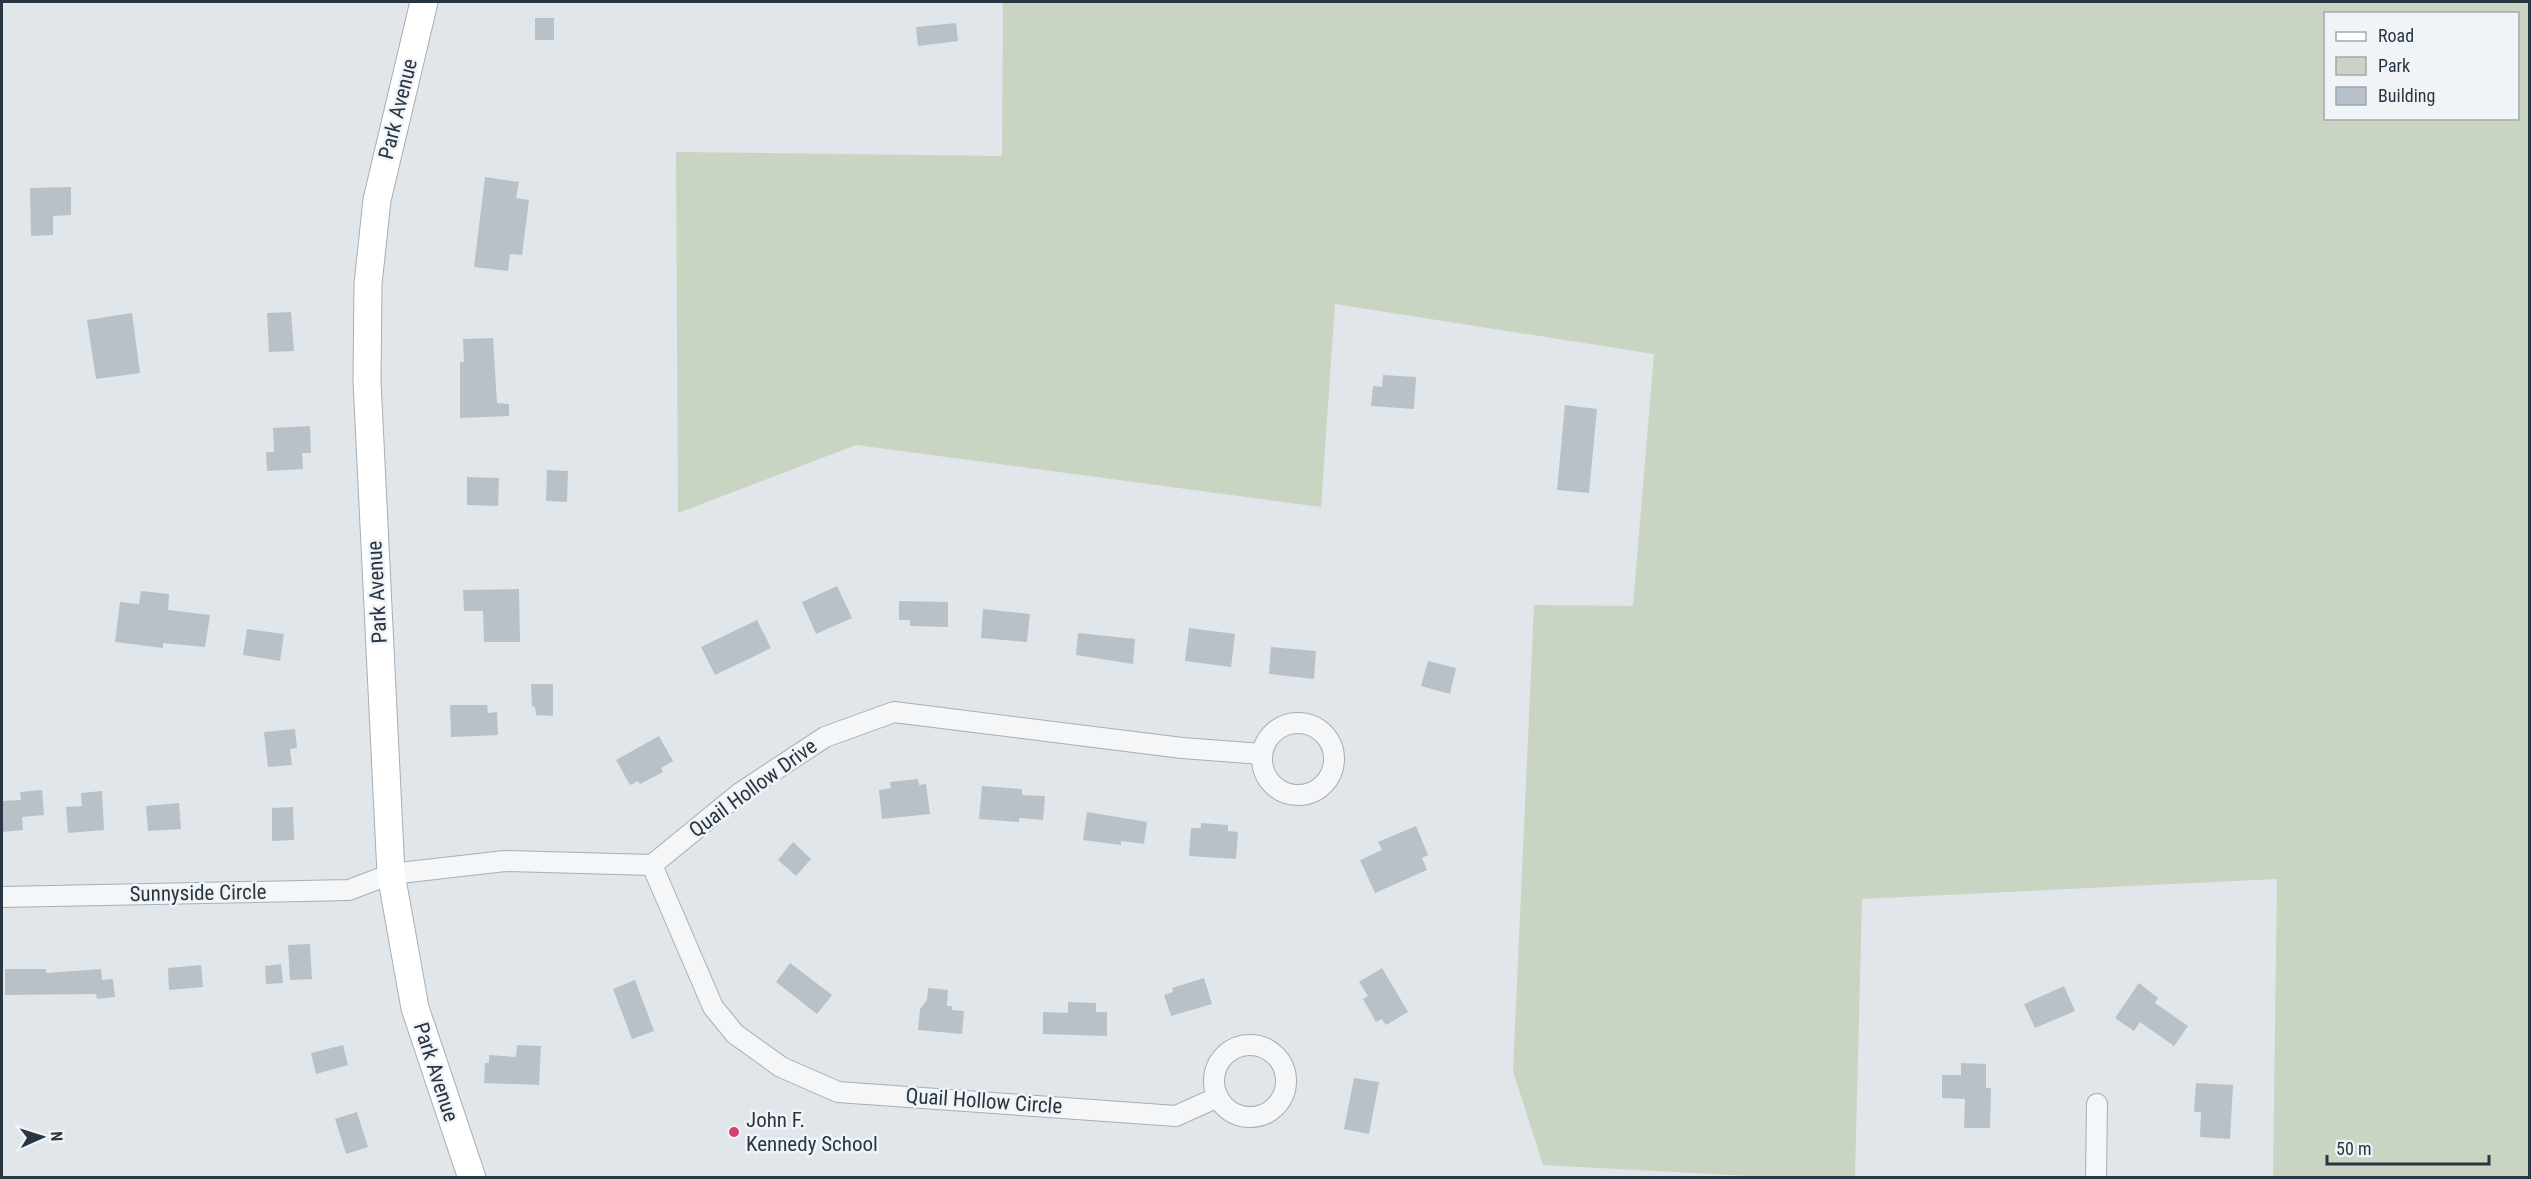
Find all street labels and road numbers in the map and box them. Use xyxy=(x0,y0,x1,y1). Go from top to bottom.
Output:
street label: Park Avenue xyxy=(374,56,422,162)
street label: Park Avenue xyxy=(362,540,392,644)
street label: Quail Hollow Drive xyxy=(685,734,821,842)
street label: Sunnyside Circle xyxy=(129,880,267,906)
street label: Park Avenue xyxy=(409,1019,463,1125)
street label: Quail Hollow Circle xyxy=(905,1084,1063,1118)

